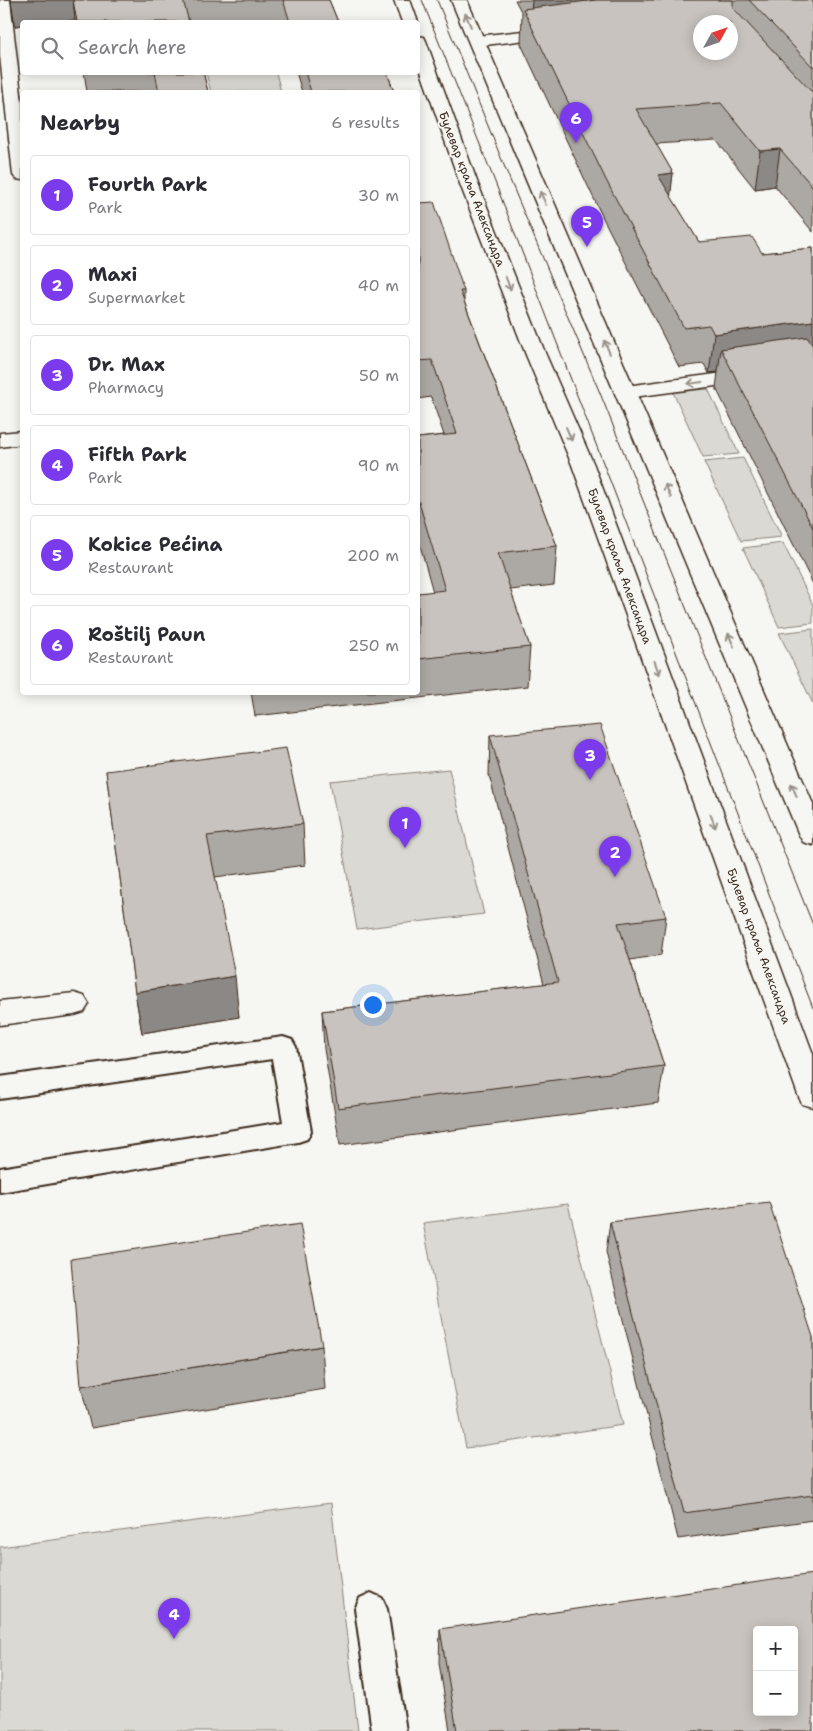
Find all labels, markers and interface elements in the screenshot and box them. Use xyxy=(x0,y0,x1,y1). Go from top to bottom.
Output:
one-way arrow xyxy=(462,13,472,28)
north arrow xyxy=(693,15,738,60)
search box xyxy=(20,20,420,75)
icon: search xyxy=(38,34,66,62)
text: Search here xyxy=(78,35,187,60)
pin: 6 xyxy=(560,102,592,143)
text: Nearby xyxy=(40,109,120,137)
street label: Булевар краља Александра xyxy=(435,109,509,269)
text: 6 results xyxy=(331,112,400,133)
text: Fourth Park xyxy=(88,172,208,197)
text: 1 xyxy=(53,185,61,206)
text: 30 m xyxy=(358,185,399,206)
one-way arrow xyxy=(537,191,547,206)
text: Park xyxy=(88,197,122,218)
pin: 5 xyxy=(571,206,603,247)
text: Maxi xyxy=(88,262,137,287)
text: 2 xyxy=(51,275,63,296)
text: 40 m xyxy=(357,275,399,296)
one-way arrow xyxy=(504,275,513,291)
text: Supermarket xyxy=(88,287,185,308)
one-way arrow xyxy=(602,340,611,355)
text: Dr. Max xyxy=(88,352,165,377)
text: 3 xyxy=(51,365,63,386)
text: 50 m xyxy=(359,365,399,386)
text: Pharmacy xyxy=(88,377,164,398)
one-way arrow xyxy=(688,378,704,388)
one-way arrow xyxy=(565,426,575,441)
text: Fifth Park xyxy=(88,442,187,467)
text: 4 xyxy=(51,455,63,476)
text: 90 m xyxy=(358,455,399,476)
text: Park xyxy=(88,467,122,488)
one-way arrow xyxy=(662,484,672,499)
street label: Булевар краља Александра xyxy=(584,486,656,647)
text: Kokice Pećina xyxy=(88,532,222,557)
text: 5 xyxy=(52,545,62,566)
text: 200 m xyxy=(347,545,399,566)
text: Restaurant xyxy=(88,557,174,578)
text: Roštilj Paun xyxy=(88,622,205,647)
one-way arrow xyxy=(725,633,735,648)
text: 6 xyxy=(51,635,63,656)
text: 250 m xyxy=(348,635,399,656)
text: Restaurant xyxy=(88,647,174,668)
one-way arrow xyxy=(653,660,662,675)
pin: 3 xyxy=(574,739,606,780)
one-way arrow xyxy=(789,783,798,798)
pin: 1 xyxy=(389,807,421,848)
one-way arrow xyxy=(709,812,718,828)
pin: 2 xyxy=(599,836,631,877)
street label: Булевар краља Александра xyxy=(723,866,795,1027)
your location xyxy=(360,992,386,1018)
pin: 4 xyxy=(158,1598,190,1639)
map controls xyxy=(753,1626,798,1716)
button: + xyxy=(753,1626,798,1671)
button: − xyxy=(753,1671,798,1716)

